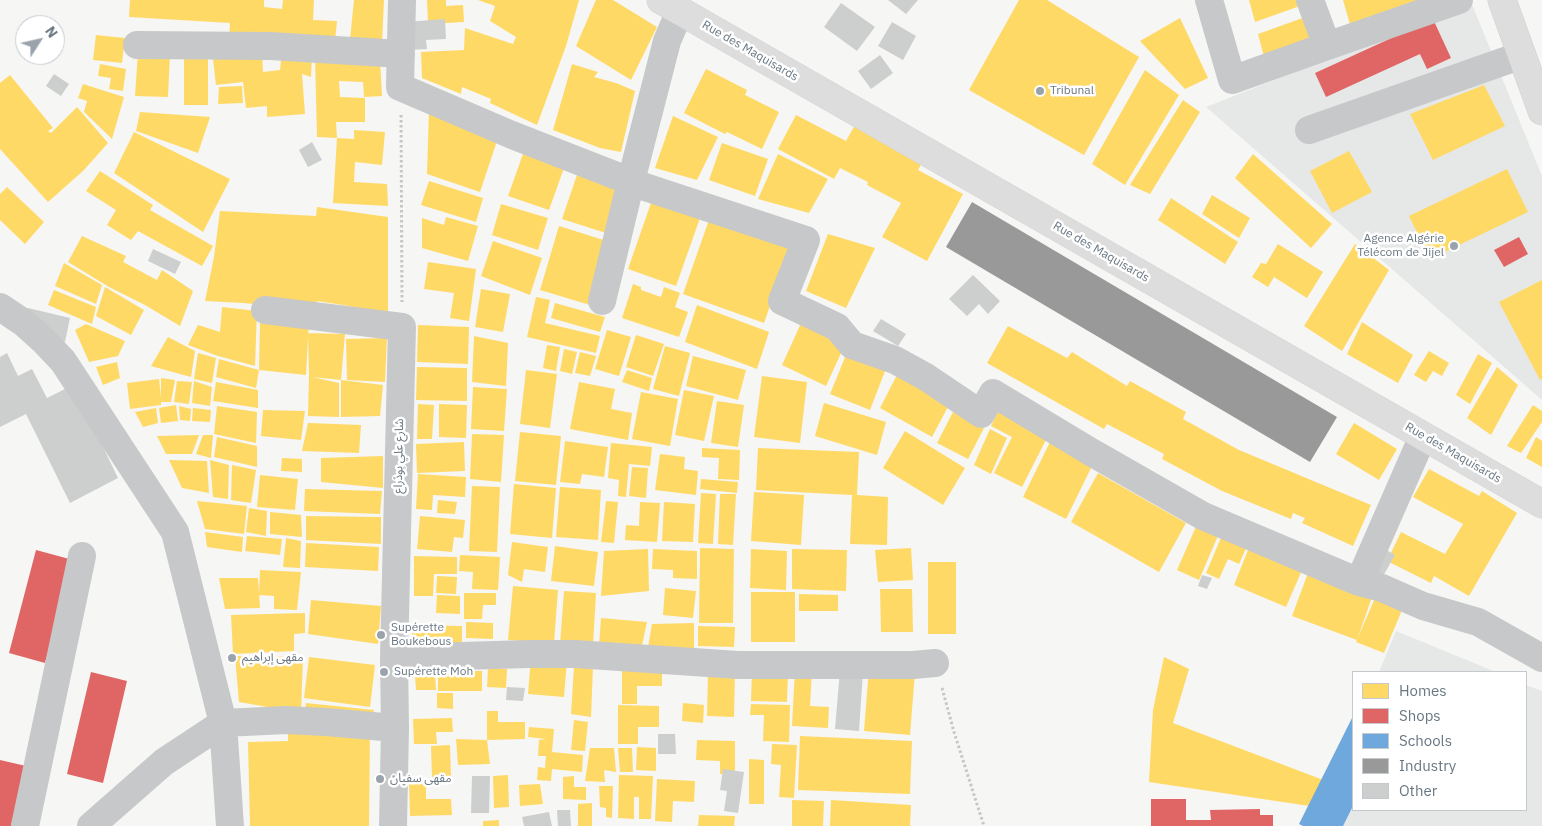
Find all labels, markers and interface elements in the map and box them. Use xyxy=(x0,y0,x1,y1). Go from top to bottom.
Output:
north arrow xyxy=(15,15,65,65)
street label: Rue des Maquisards xyxy=(699,18,801,84)
text: N xyxy=(41,23,62,41)
place label: Tribunal xyxy=(1050,84,1094,98)
marker: Tribunal xyxy=(1034,85,1046,97)
street label: Rue des Maquisards xyxy=(1050,219,1152,285)
place label: Agence Algérie Télécom de Jijel xyxy=(1357,232,1444,260)
marker: Agence Algérie Télécom de Jijel xyxy=(1448,240,1460,252)
street label: شارع علي بوذراع xyxy=(391,418,407,494)
street label: Rue des Maquisards xyxy=(1402,420,1504,486)
place label: Supérette Boukebous xyxy=(391,621,451,649)
marker: Supérette Boukebous xyxy=(375,629,387,641)
place label: مقهى إبراهيم xyxy=(242,651,303,665)
marker: مقهى إبراهيم xyxy=(226,652,238,664)
place label: Supérette Moh xyxy=(394,665,473,679)
marker: Supérette Moh xyxy=(378,666,390,678)
legend xyxy=(1352,671,1527,811)
text: Homes xyxy=(1399,681,1447,700)
text: Shops xyxy=(1399,706,1441,725)
text: Schools xyxy=(1399,731,1452,750)
text: Industry xyxy=(1399,756,1456,775)
place label: مقهى سفيان xyxy=(390,772,452,786)
marker: مقهى سفيان xyxy=(374,773,386,785)
text: Other xyxy=(1399,781,1437,800)

